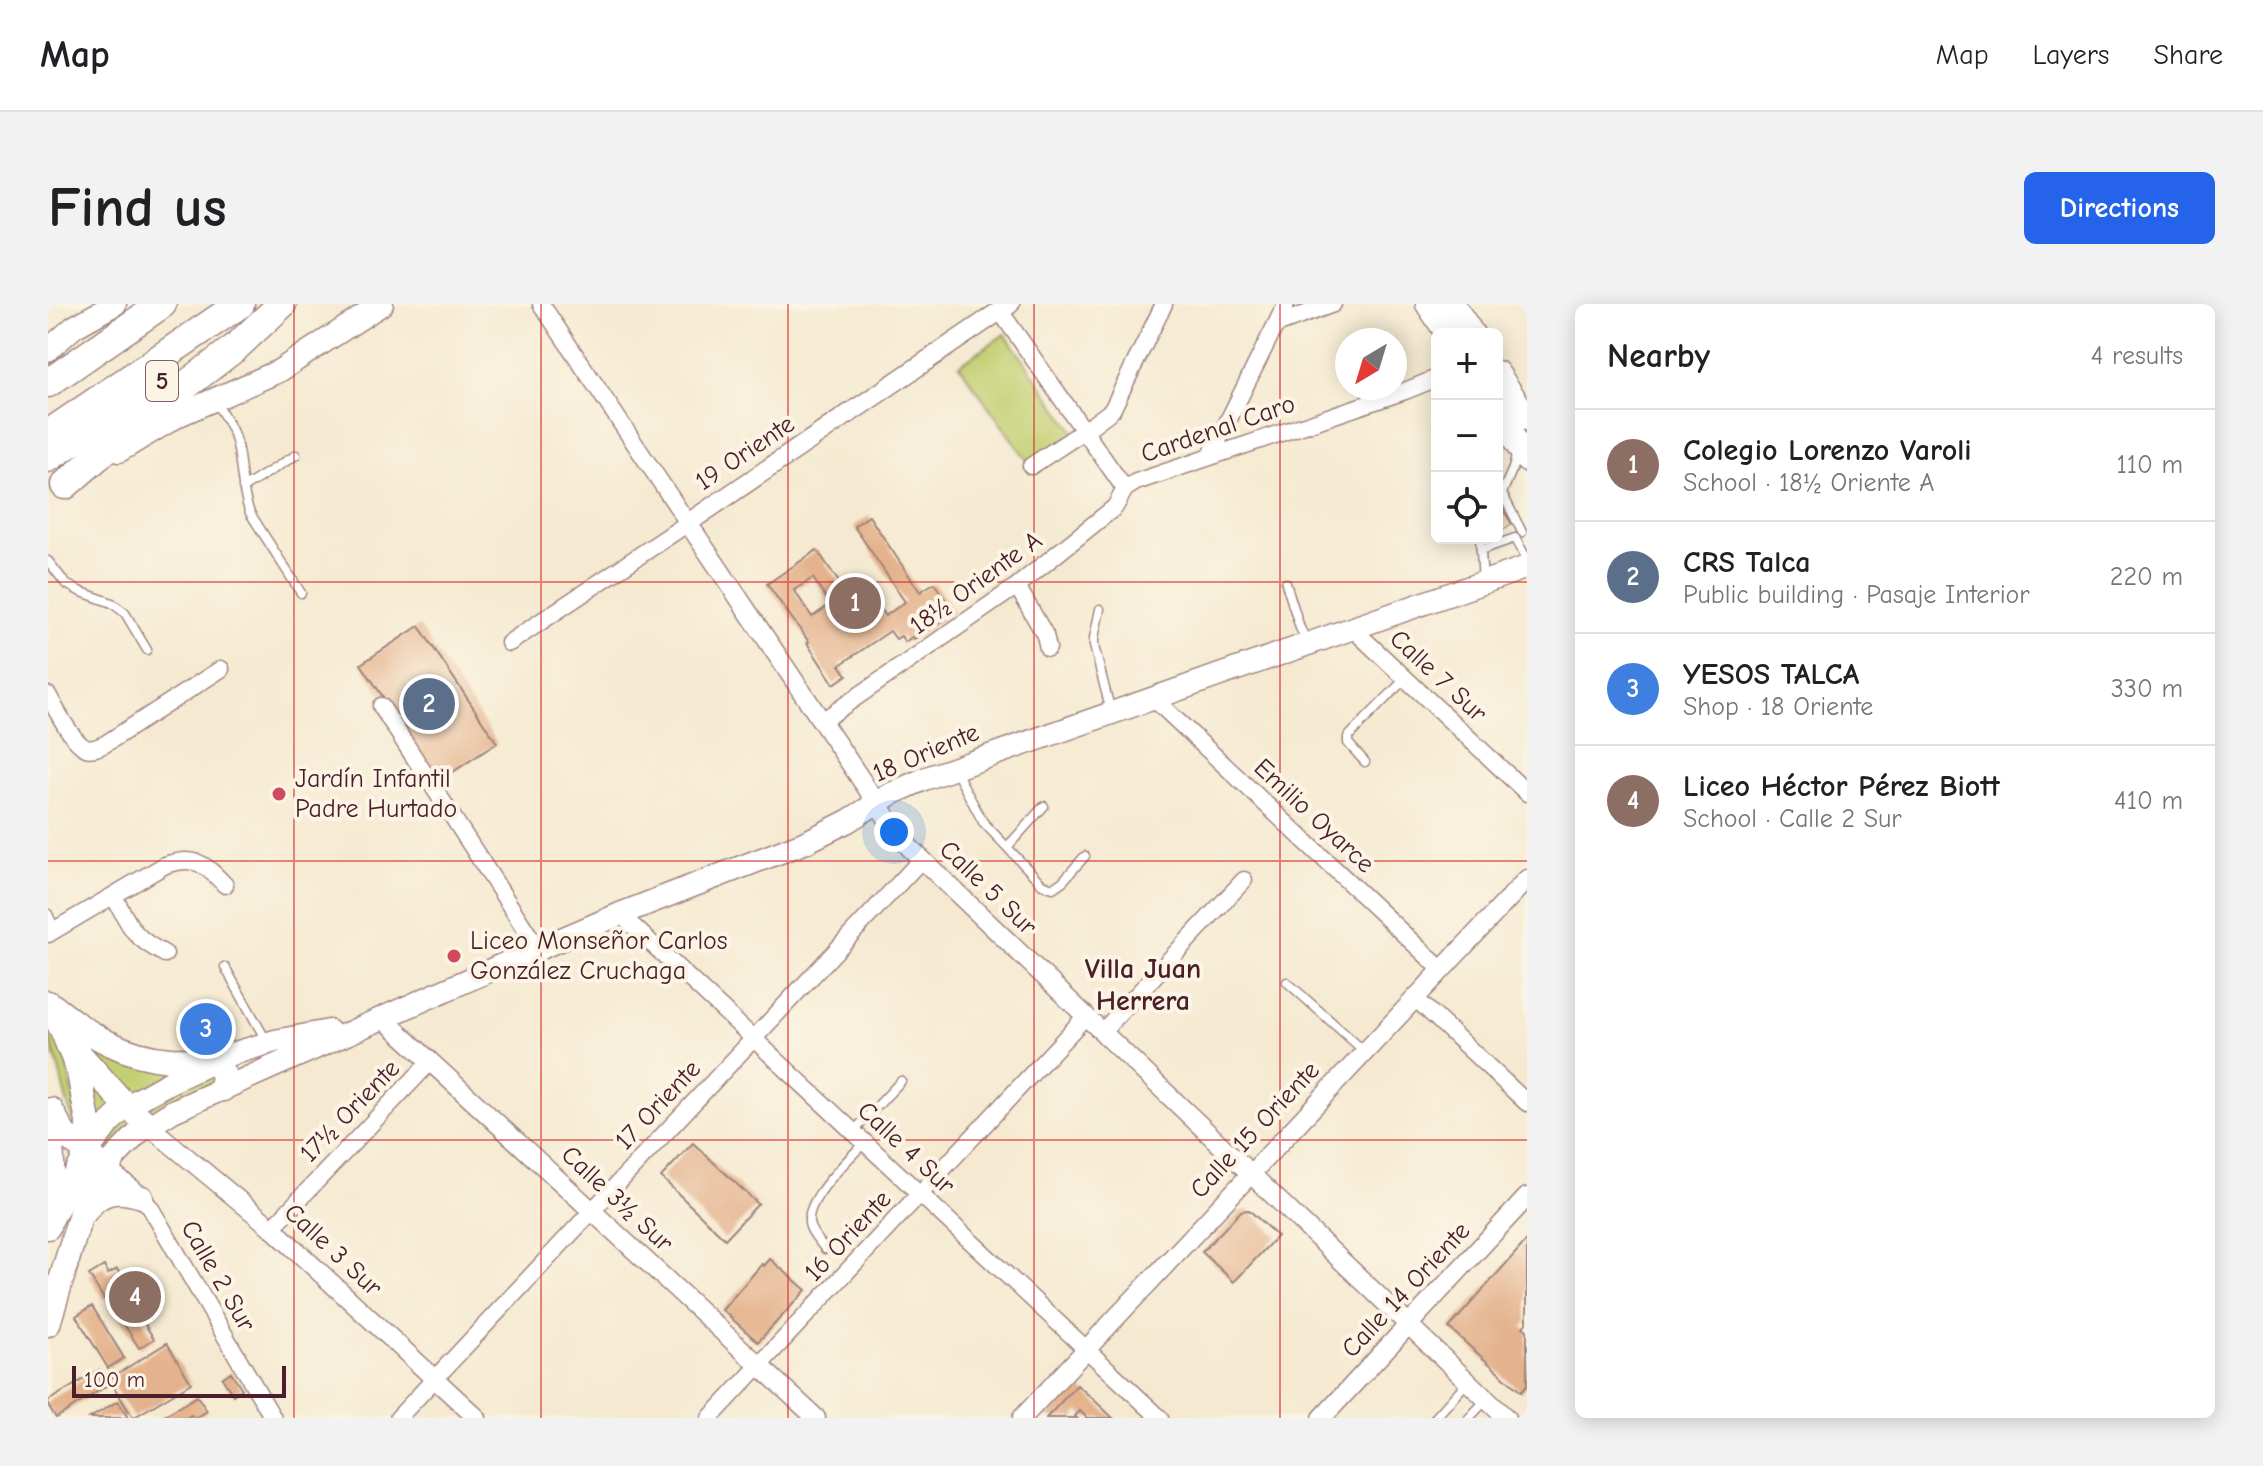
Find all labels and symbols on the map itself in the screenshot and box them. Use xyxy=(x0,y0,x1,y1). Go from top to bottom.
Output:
north arrow xyxy=(1335,328,1407,400)
road number: 5 xyxy=(146,361,178,401)
street label: Cardenal Caro xyxy=(1137,389,1299,469)
street label: 19 Oriente xyxy=(690,409,800,497)
street label: 18½ Oriente A xyxy=(904,525,1048,641)
pin: 1 xyxy=(829,573,881,633)
street label: Calle 7 Sur xyxy=(1383,624,1493,729)
pin: 2 xyxy=(403,674,455,734)
street label: 18 Oriente xyxy=(868,717,984,789)
street label: Emilio Oyarce xyxy=(1248,753,1380,879)
place label: Jardín Infantil Padre Hurtado xyxy=(295,764,457,824)
marker: Jardín Infantil Padre Hurtado xyxy=(270,785,288,803)
your location xyxy=(874,812,914,852)
street label: Calle 5 Sur xyxy=(933,834,1043,942)
place label: Liceo Monseñor Carlos González Cruchaga xyxy=(470,926,728,986)
marker: Liceo Monseñor Carlos González Cruchaga xyxy=(445,947,463,965)
district label: Villa Juan Herrera xyxy=(1085,953,1201,1017)
pin: 3 xyxy=(180,999,232,1059)
street label: 17½ Oriente xyxy=(294,1054,406,1168)
street label: 17 Oriente xyxy=(609,1054,707,1156)
street label: Calle 15 Oriente xyxy=(1184,1056,1326,1204)
street label: Calle 4 Sur xyxy=(851,1096,961,1201)
street label: Calle 3½ Sur xyxy=(555,1140,679,1259)
street label: 16 Oriente xyxy=(798,1184,898,1288)
street label: Calle 3 Sur xyxy=(278,1197,388,1303)
street label: Calle 2 Sur xyxy=(174,1215,262,1337)
street label: Calle 14 Oriente xyxy=(1336,1216,1476,1364)
pin: 4 xyxy=(109,1267,161,1327)
scale bar xyxy=(72,1362,286,1398)

